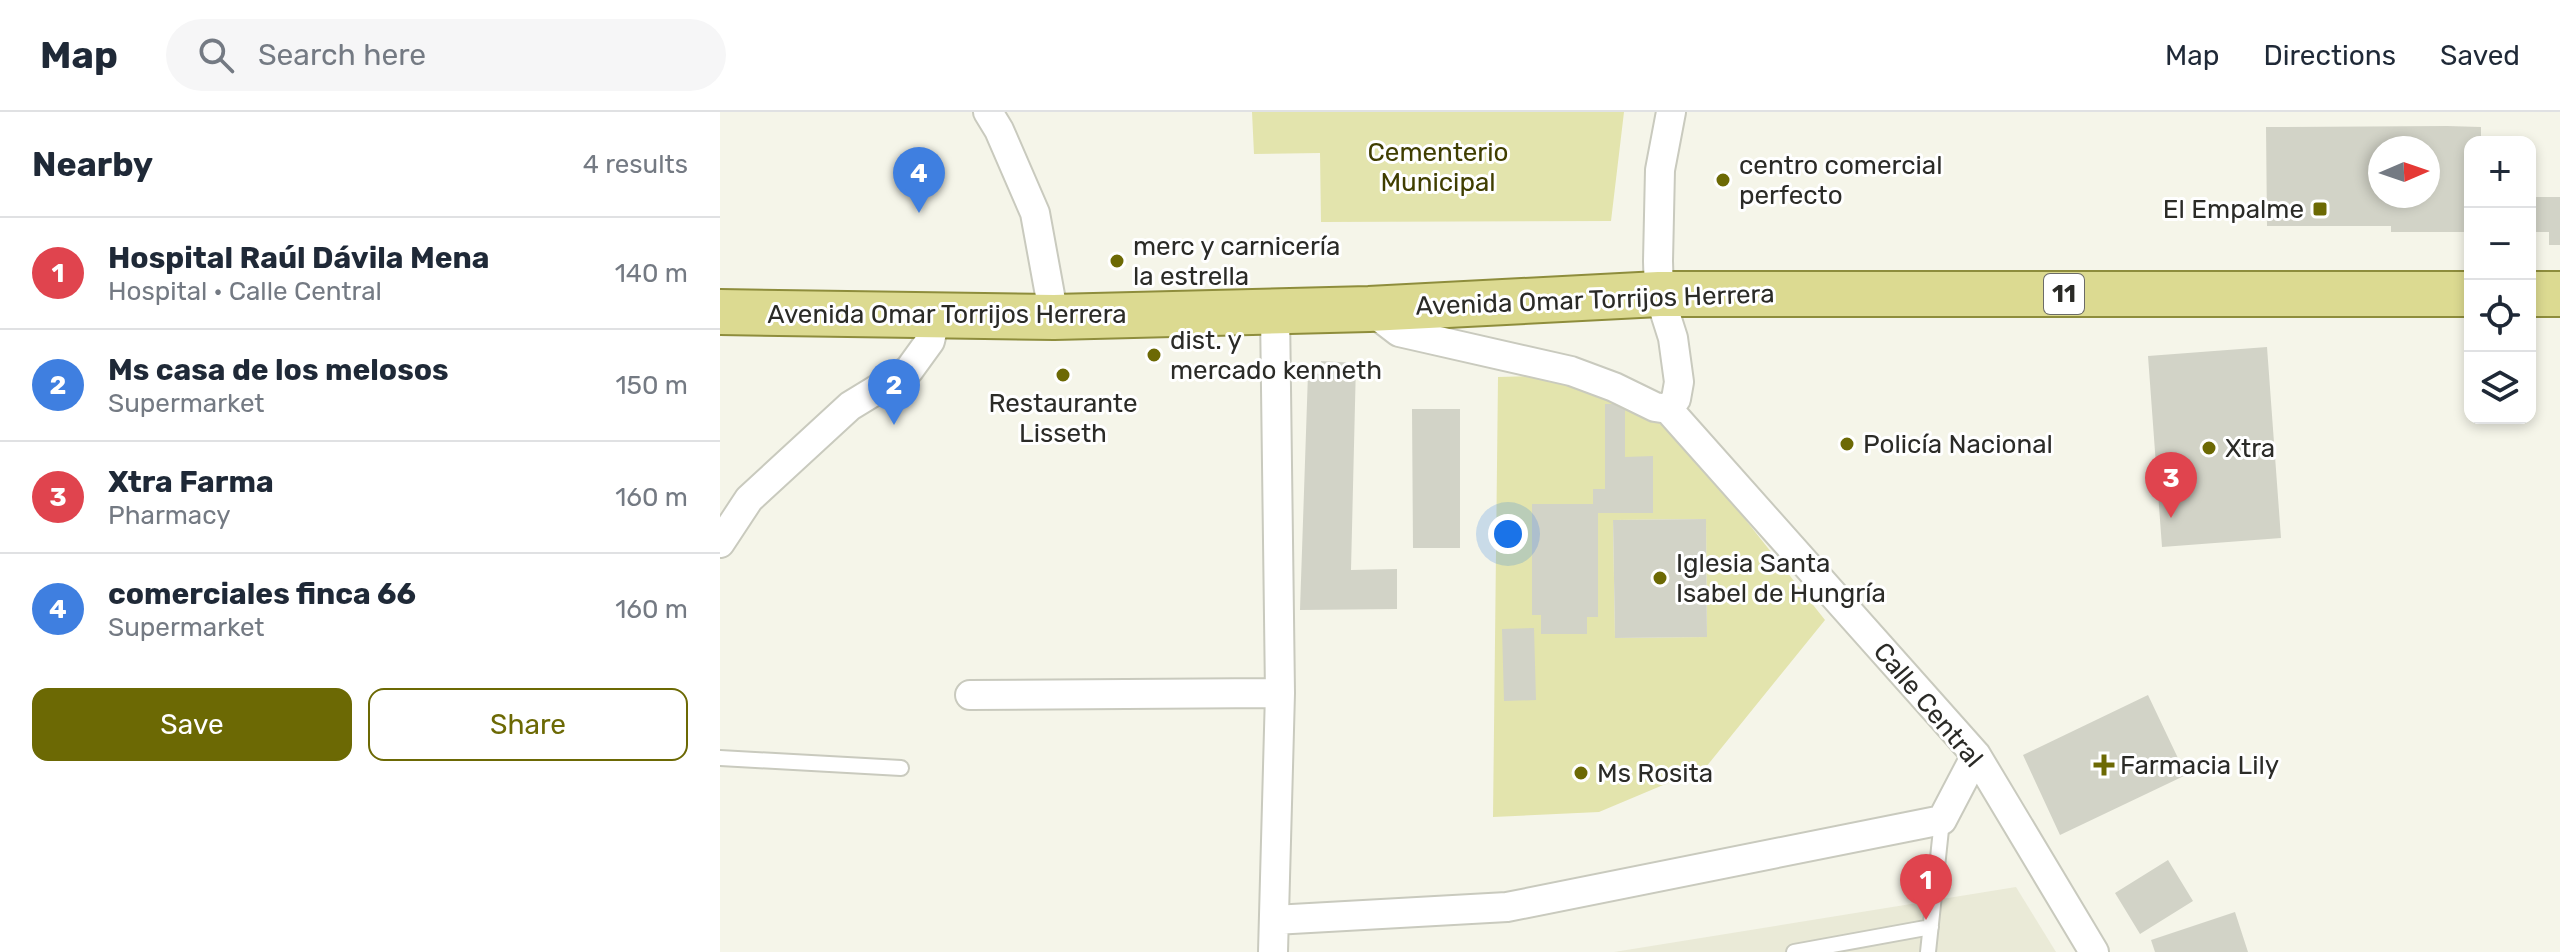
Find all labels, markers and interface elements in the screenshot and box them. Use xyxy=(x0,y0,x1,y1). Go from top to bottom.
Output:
search box xyxy=(166,19,726,91)
text: Map xyxy=(40,32,118,78)
icon: search xyxy=(194,33,238,77)
text: Search here xyxy=(258,37,426,73)
text: Map xyxy=(2165,39,2219,72)
text: Directions xyxy=(2263,39,2396,72)
text: Saved xyxy=(2440,39,2520,72)
north arrow xyxy=(2368,136,2440,208)
map controls xyxy=(2464,136,2536,424)
button: + xyxy=(2464,136,2536,208)
park label: Cementerio Municipal xyxy=(1368,137,1508,198)
text: Nearby xyxy=(32,144,153,185)
pin: 4 xyxy=(893,147,945,213)
text: 4 results xyxy=(583,149,688,180)
place label: centro comercial perfecto xyxy=(1739,150,1942,211)
marker: centro comercial perfecto xyxy=(1714,171,1732,189)
place label: El Empalme xyxy=(2163,194,2304,225)
marker: El Empalme xyxy=(2311,200,2329,218)
button: − xyxy=(2464,208,2536,280)
place label: merc y carnicería la estrella xyxy=(1133,231,1340,292)
text: Hospital Raúl Dávila Mena xyxy=(108,240,490,276)
marker: merc y carnicería la estrella xyxy=(1108,252,1126,270)
text: 1 xyxy=(52,258,64,289)
text: 140 m xyxy=(615,258,688,289)
road number: 11 xyxy=(2044,274,2084,314)
text: Hospital · Calle Central xyxy=(108,276,382,307)
street label: Avenida Omar Torrijos Herrera xyxy=(1415,278,1775,322)
button: locate xyxy=(2464,280,2536,352)
street label: Avenida Omar Torrijos Herrera xyxy=(767,299,1127,330)
place label: dist. y mercado kenneth xyxy=(1170,325,1382,386)
marker: dist. y mercado kenneth xyxy=(1145,346,1163,364)
text: Ms casa de los melosos xyxy=(108,352,449,388)
button: layers xyxy=(2464,352,2536,424)
pin: 2 xyxy=(868,359,920,425)
marker: Restaurante Lisseth xyxy=(1054,366,1072,384)
text: 2 xyxy=(50,370,66,401)
text: 150 m xyxy=(615,370,688,401)
text: Supermarket xyxy=(108,388,265,419)
place label: Restaurante Lisseth xyxy=(988,388,1138,449)
place label: Policía Nacional xyxy=(1863,429,2053,460)
place label: Xtra xyxy=(2225,433,2275,464)
marker: Policía Nacional xyxy=(1838,435,1856,453)
marker: Xtra xyxy=(2200,439,2218,457)
pin: 3 xyxy=(2145,452,2197,518)
text: Xtra Farma xyxy=(108,464,274,500)
text: 3 xyxy=(49,482,67,513)
text: 160 m xyxy=(615,482,688,513)
text: Pharmacy xyxy=(108,500,231,531)
your location xyxy=(1488,514,1528,554)
place label: Iglesia Santa Isabel de Hungría xyxy=(1676,548,1886,609)
marker: Iglesia Santa Isabel de Hungría xyxy=(1651,569,1669,587)
text: comerciales finca 66 xyxy=(108,576,416,612)
text: 4 xyxy=(49,594,67,625)
text: 160 m xyxy=(615,594,688,625)
text: Supermarket xyxy=(108,612,265,643)
street label: Calle Central xyxy=(1867,636,1989,774)
button: Save xyxy=(32,688,352,761)
button: Share xyxy=(368,688,688,761)
place label: Farmacia Lily xyxy=(2120,750,2279,781)
marker: Farmacia Lily xyxy=(2095,756,2113,774)
place label: Ms Rosita xyxy=(1597,758,1713,789)
marker: Ms Rosita xyxy=(1572,764,1590,782)
pin: 1 xyxy=(1900,854,1952,920)

